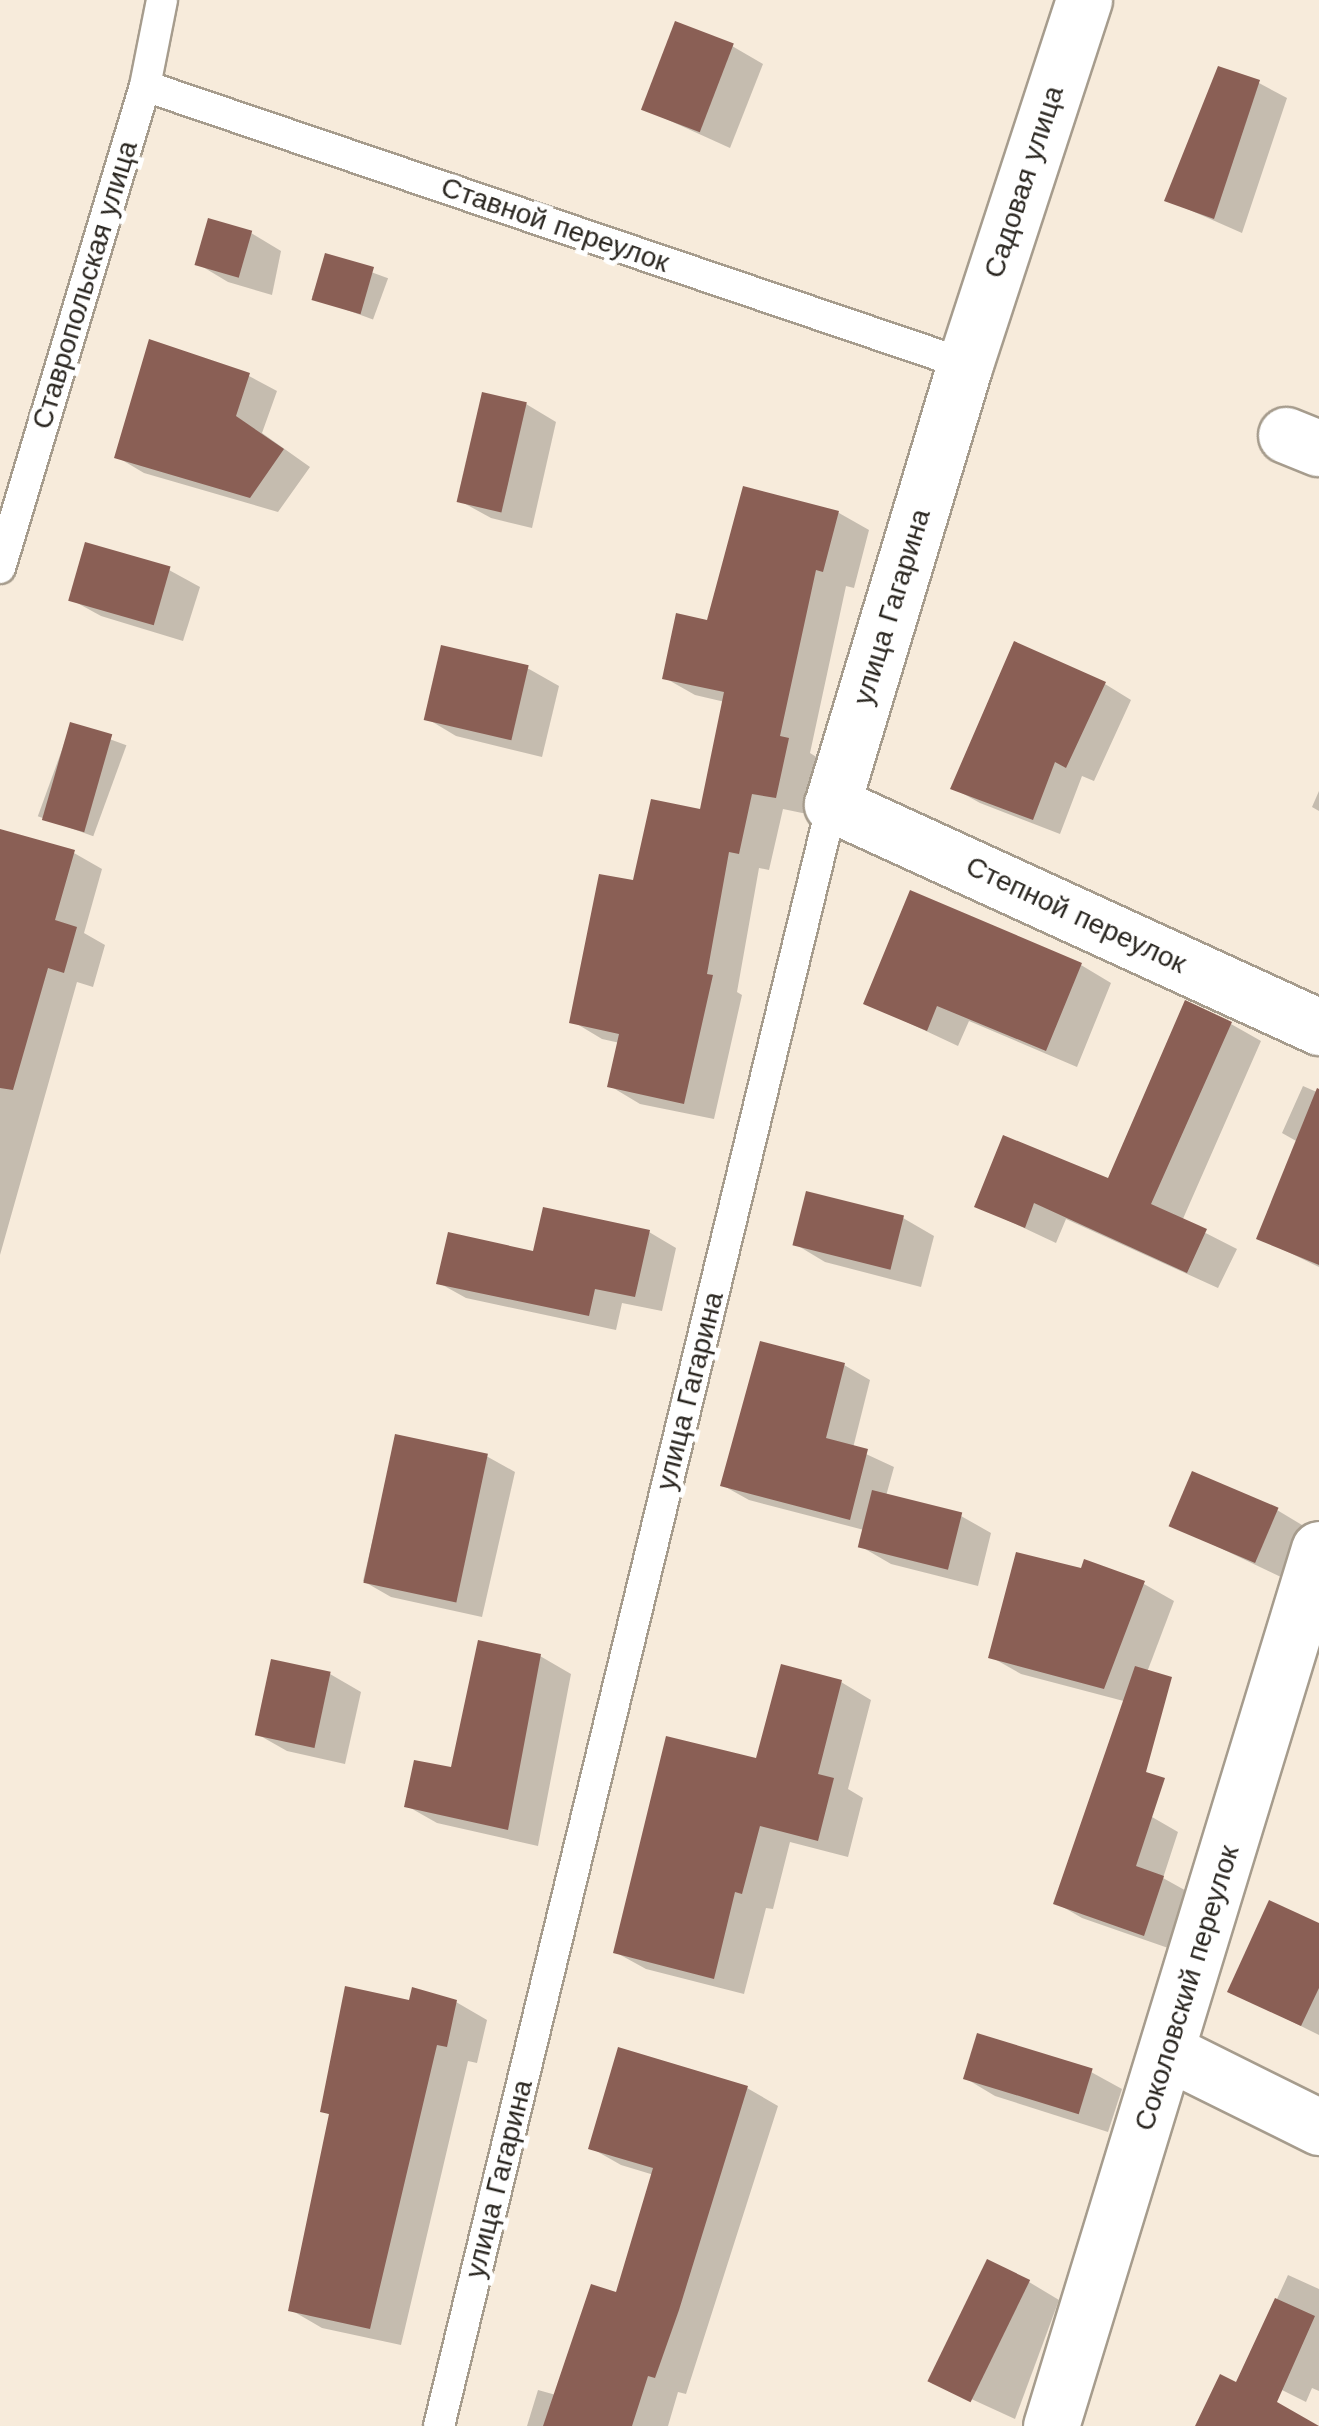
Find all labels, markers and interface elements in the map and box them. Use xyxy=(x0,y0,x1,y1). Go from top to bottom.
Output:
street label: Садовая улица xyxy=(977,82,1071,282)
street label: Ставропольская улица xyxy=(25,137,145,433)
street label: Ставной переулок xyxy=(437,170,673,280)
street label: улица Гагарина xyxy=(846,505,938,709)
street label: Степной переулок xyxy=(961,849,1191,981)
street label: улица Гагарина xyxy=(649,1288,731,1494)
street label: Соколовский переулок xyxy=(1128,1841,1246,2135)
street label: улица Гагарина xyxy=(458,2076,540,2282)

